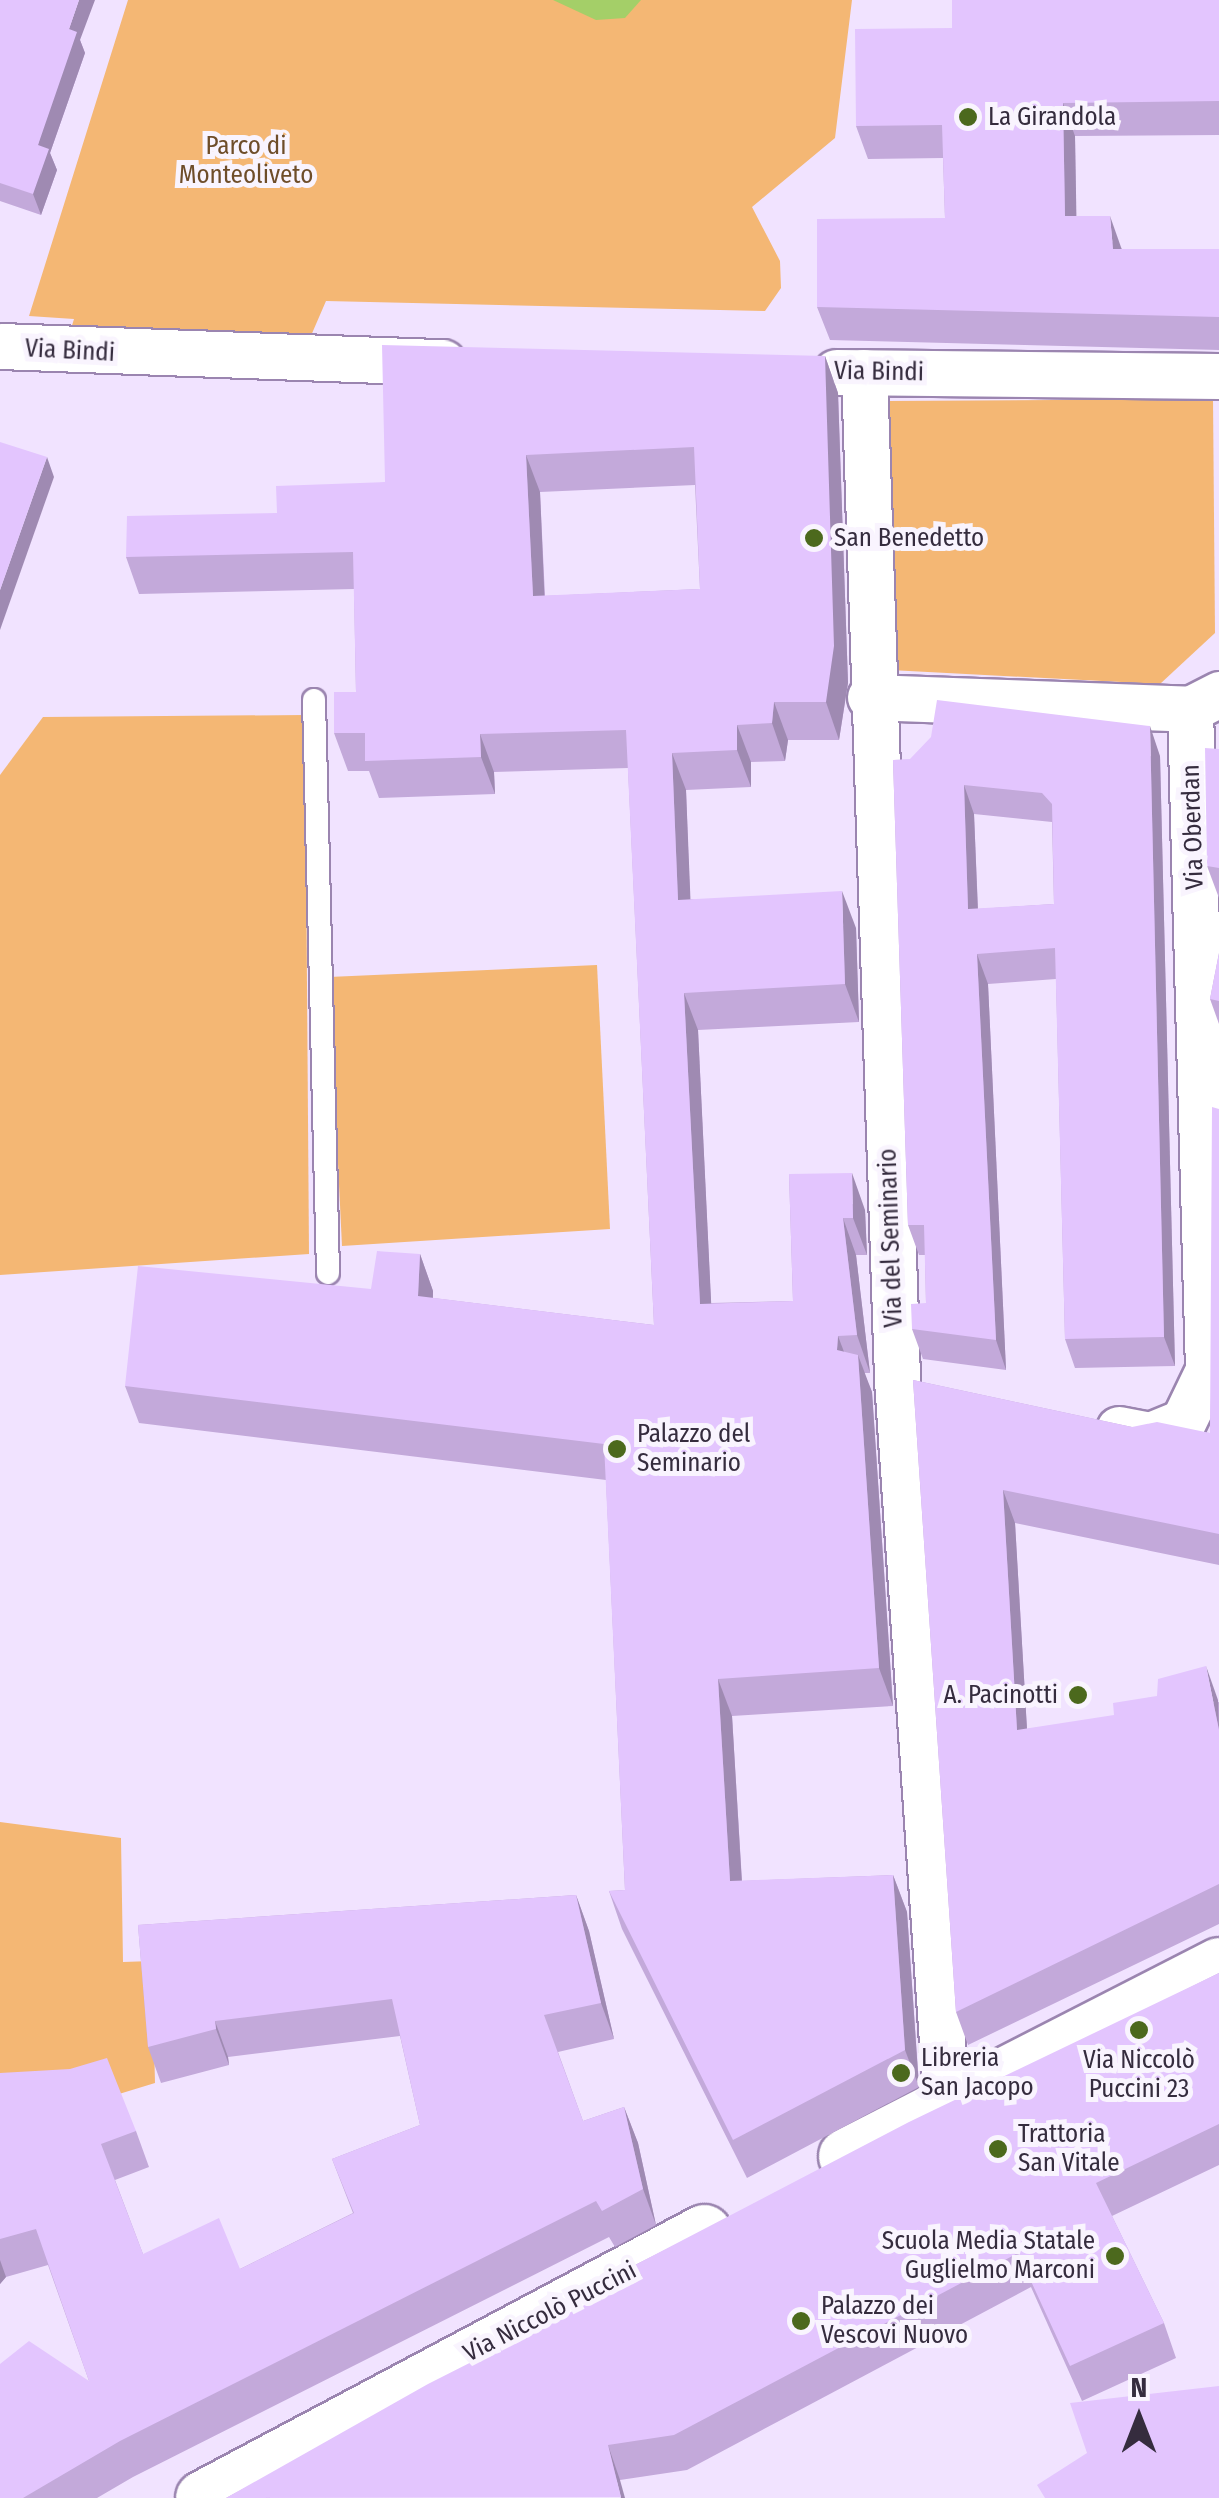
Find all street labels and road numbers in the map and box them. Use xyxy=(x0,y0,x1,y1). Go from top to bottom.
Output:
street label: Via Bindi xyxy=(24,334,116,368)
street label: Via Bindi xyxy=(834,356,924,388)
street label: Via Oberdan xyxy=(1176,764,1210,890)
street label: Via del Seminario xyxy=(873,1148,909,1328)
street label: Via Niccolò Puccini xyxy=(459,2256,641,2368)

